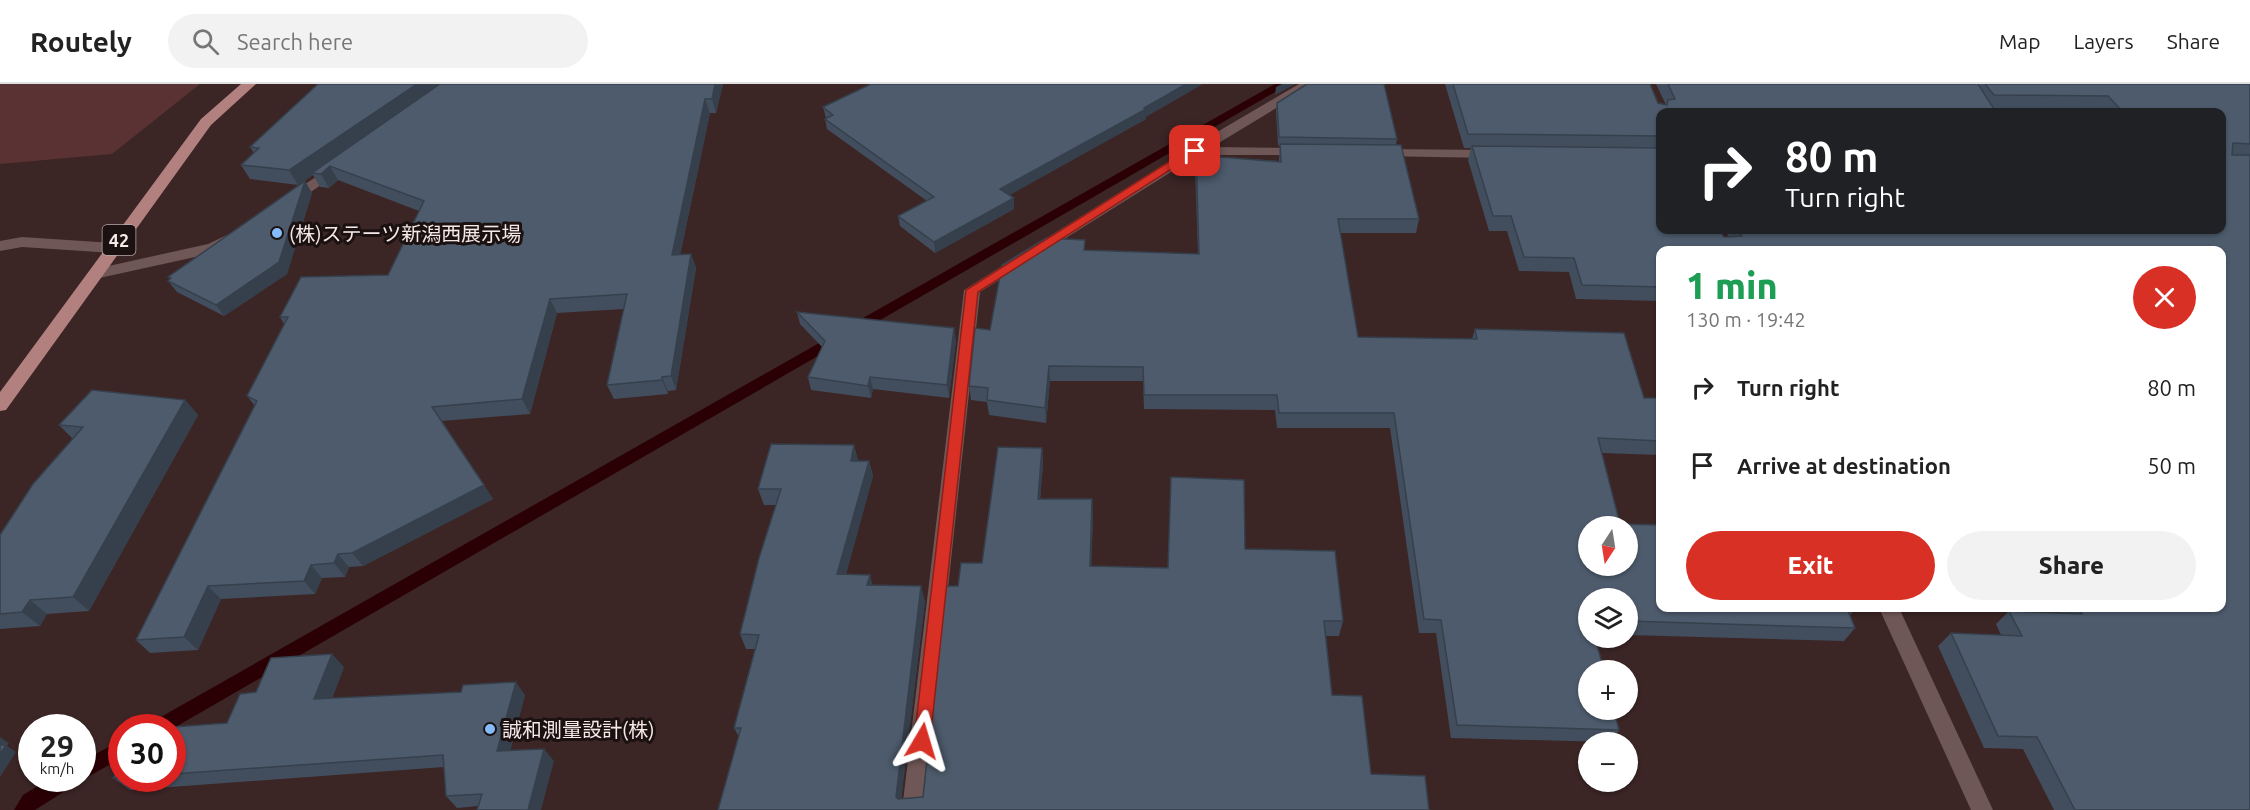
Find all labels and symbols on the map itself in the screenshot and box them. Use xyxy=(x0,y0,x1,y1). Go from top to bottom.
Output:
pin xyxy=(1169,125,1220,176)
place label: (株)ステーツ新潟西展示場 xyxy=(289,222,521,245)
road number: 42 xyxy=(102,225,136,255)
marker: (株)ステーツ新潟西展示場 xyxy=(270,226,284,240)
north arrow xyxy=(1578,516,1638,576)
position arrow xyxy=(890,709,954,773)
speed limit sign: 30 xyxy=(108,714,186,792)
place label: 誠和測量設計(株) xyxy=(502,718,655,741)
marker: 誠和測量設計(株) xyxy=(483,722,497,736)

